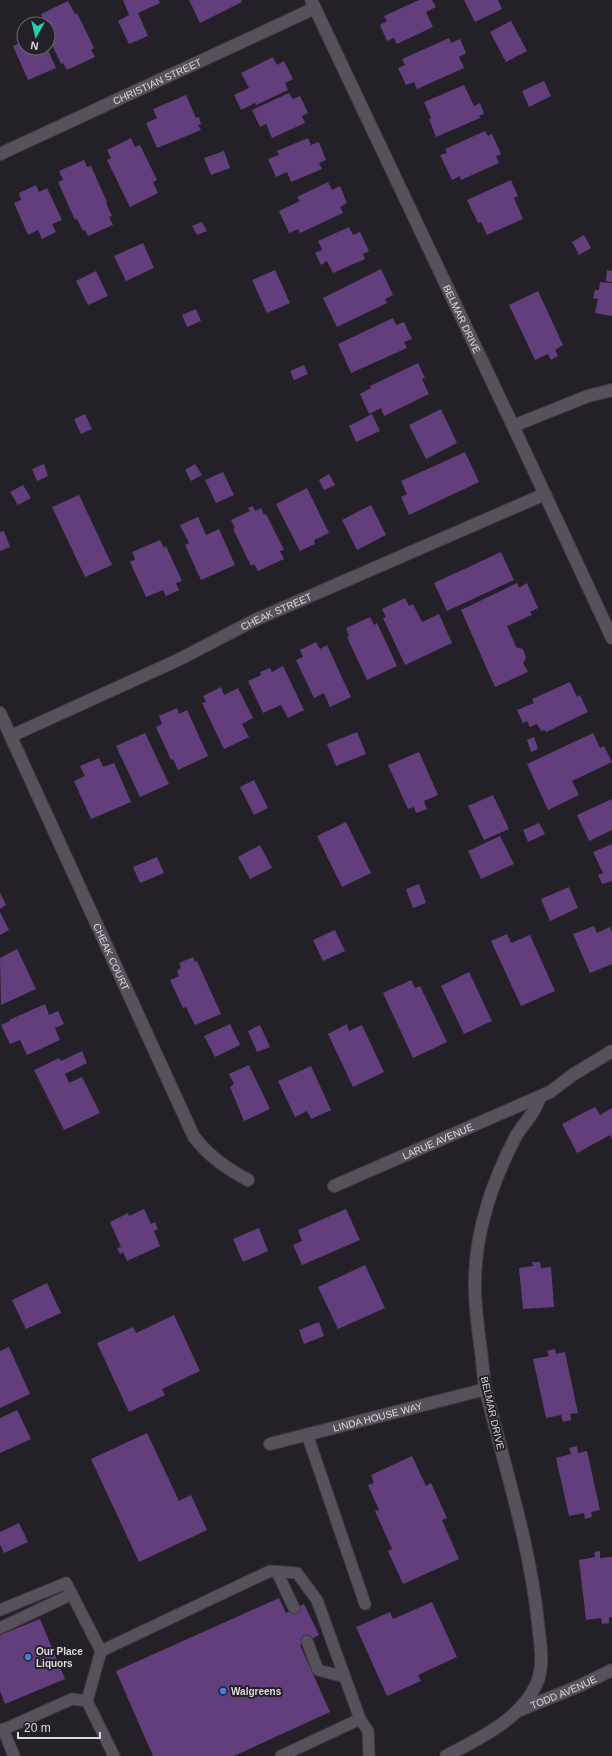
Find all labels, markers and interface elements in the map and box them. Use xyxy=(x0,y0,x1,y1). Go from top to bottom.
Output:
north arrow xyxy=(16,16,56,56)
text: N xyxy=(30,39,39,52)
street label: CHRISTIAN STREET xyxy=(111,56,203,107)
street label: BELMAR DRIVE xyxy=(441,283,483,355)
street label: CHEAK STREET xyxy=(239,591,313,633)
street label: CHEAK COURT xyxy=(91,922,131,992)
street label: LARUE AVENUE xyxy=(401,1121,475,1162)
street label: BELMAR DRIVE xyxy=(479,1376,506,1451)
street label: LINDA HOUSE WAY xyxy=(332,1400,424,1434)
place label: Our Place Liquors xyxy=(36,1646,83,1669)
marker: Our Place Liquors xyxy=(23,1652,33,1662)
street label: TODD AVENUE xyxy=(529,1673,599,1711)
marker: Walgreens xyxy=(218,1686,228,1696)
place label: Walgreens xyxy=(231,1686,282,1697)
scale bar xyxy=(18,1714,100,1740)
text: 20 m xyxy=(24,1721,51,1735)

